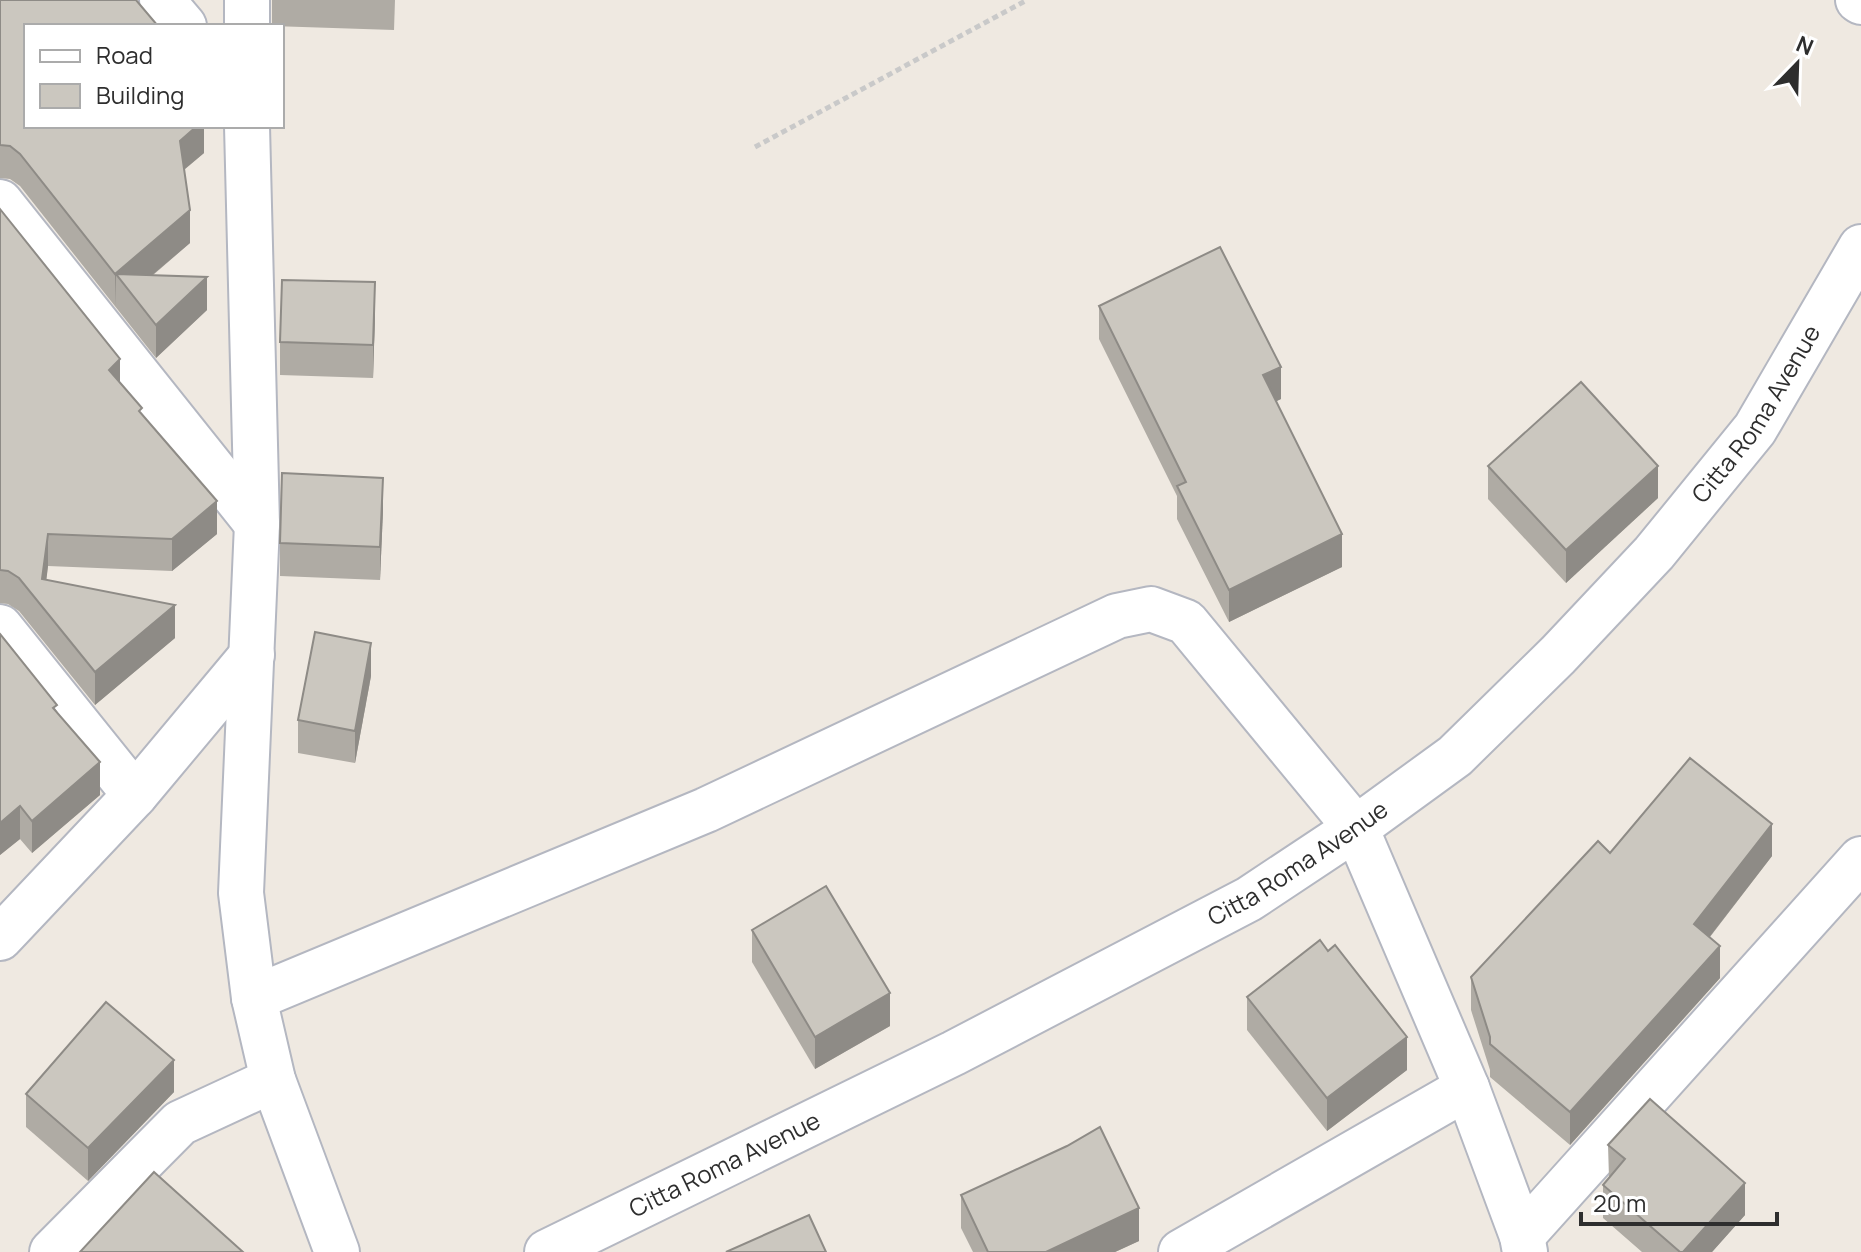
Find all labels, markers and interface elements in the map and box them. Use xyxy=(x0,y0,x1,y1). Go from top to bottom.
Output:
legend xyxy=(24,24,284,128)
north arrow xyxy=(1757,24,1837,104)
text: N xyxy=(1792,29,1818,62)
text: Road xyxy=(96,38,153,71)
text: Building xyxy=(96,78,184,111)
street label: Citta Roma Avenue xyxy=(1683,318,1827,509)
street label: Citta Roma Avenue xyxy=(1201,792,1394,933)
street label: Citta Roma Avenue xyxy=(623,1103,825,1224)
scale bar xyxy=(1581,1176,1777,1226)
text: 20 m xyxy=(1593,1186,1646,1219)

